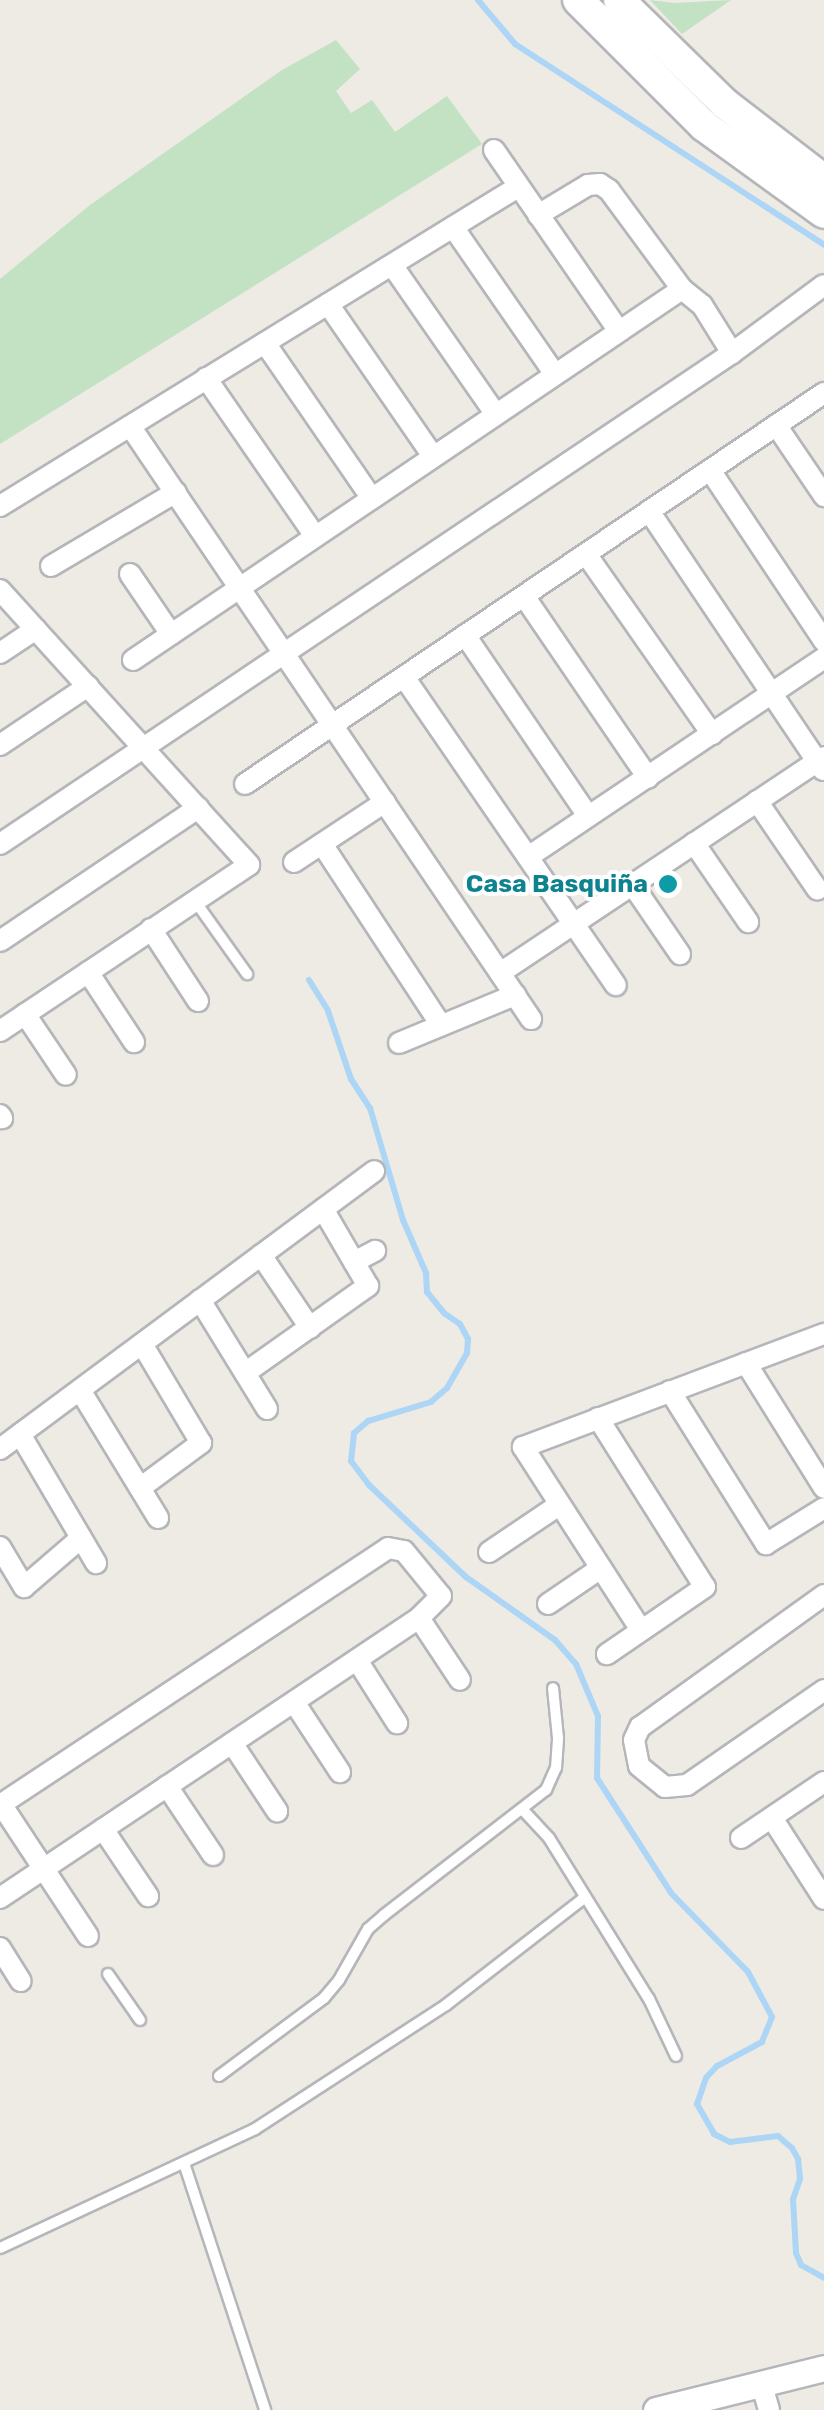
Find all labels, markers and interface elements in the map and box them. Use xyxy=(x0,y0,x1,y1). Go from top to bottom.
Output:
place label: Casa Basquiña xyxy=(466,869,648,899)
marker: Casa Basquiña xyxy=(657,873,679,895)

